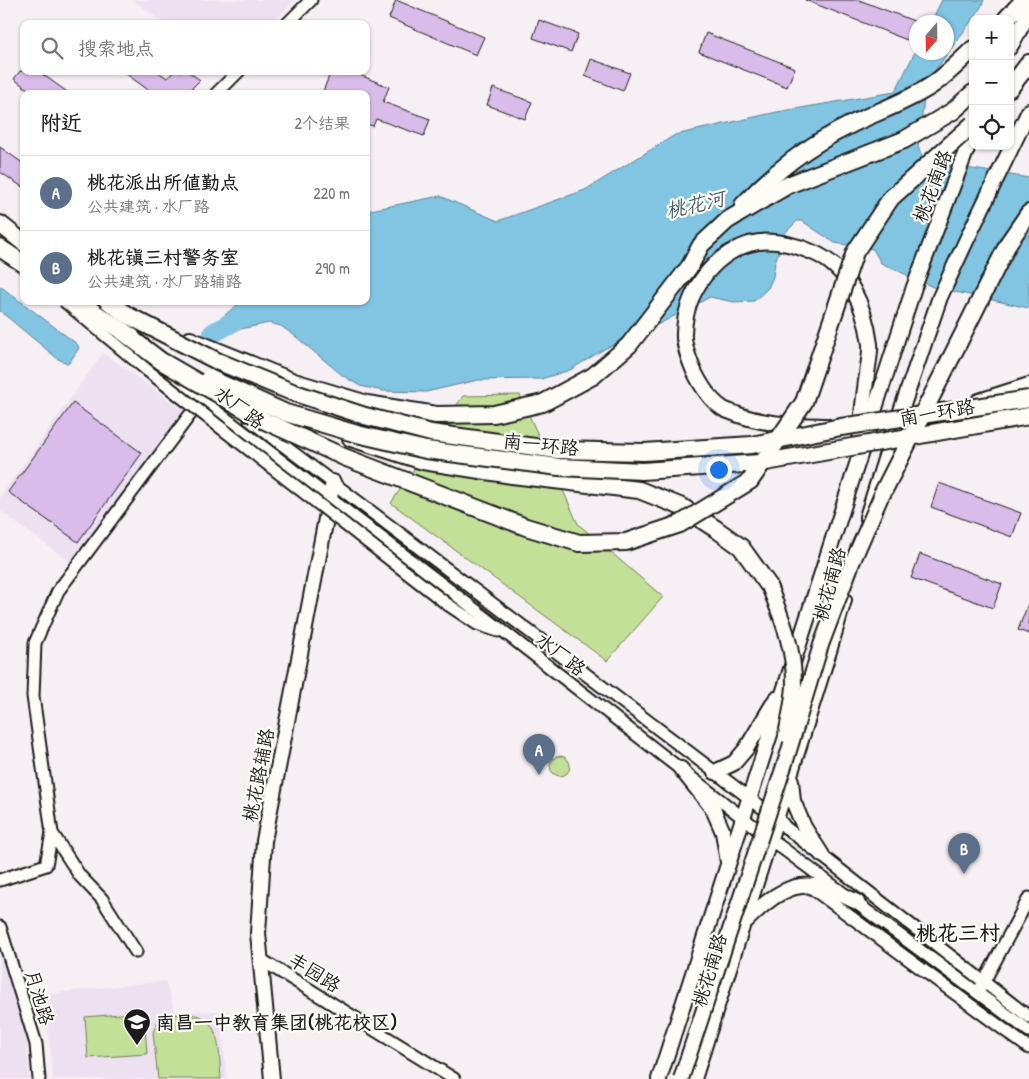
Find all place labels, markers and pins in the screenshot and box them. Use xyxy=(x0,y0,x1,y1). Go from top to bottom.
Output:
pin: A xyxy=(523,734,555,775)
pin: B xyxy=(948,833,980,874)
school or university icon: 南昌一中教育集团(桃花校区) xyxy=(122,1007,152,1046)
place label: 南昌一中教育集团(桃花校区) xyxy=(156,1009,397,1035)

